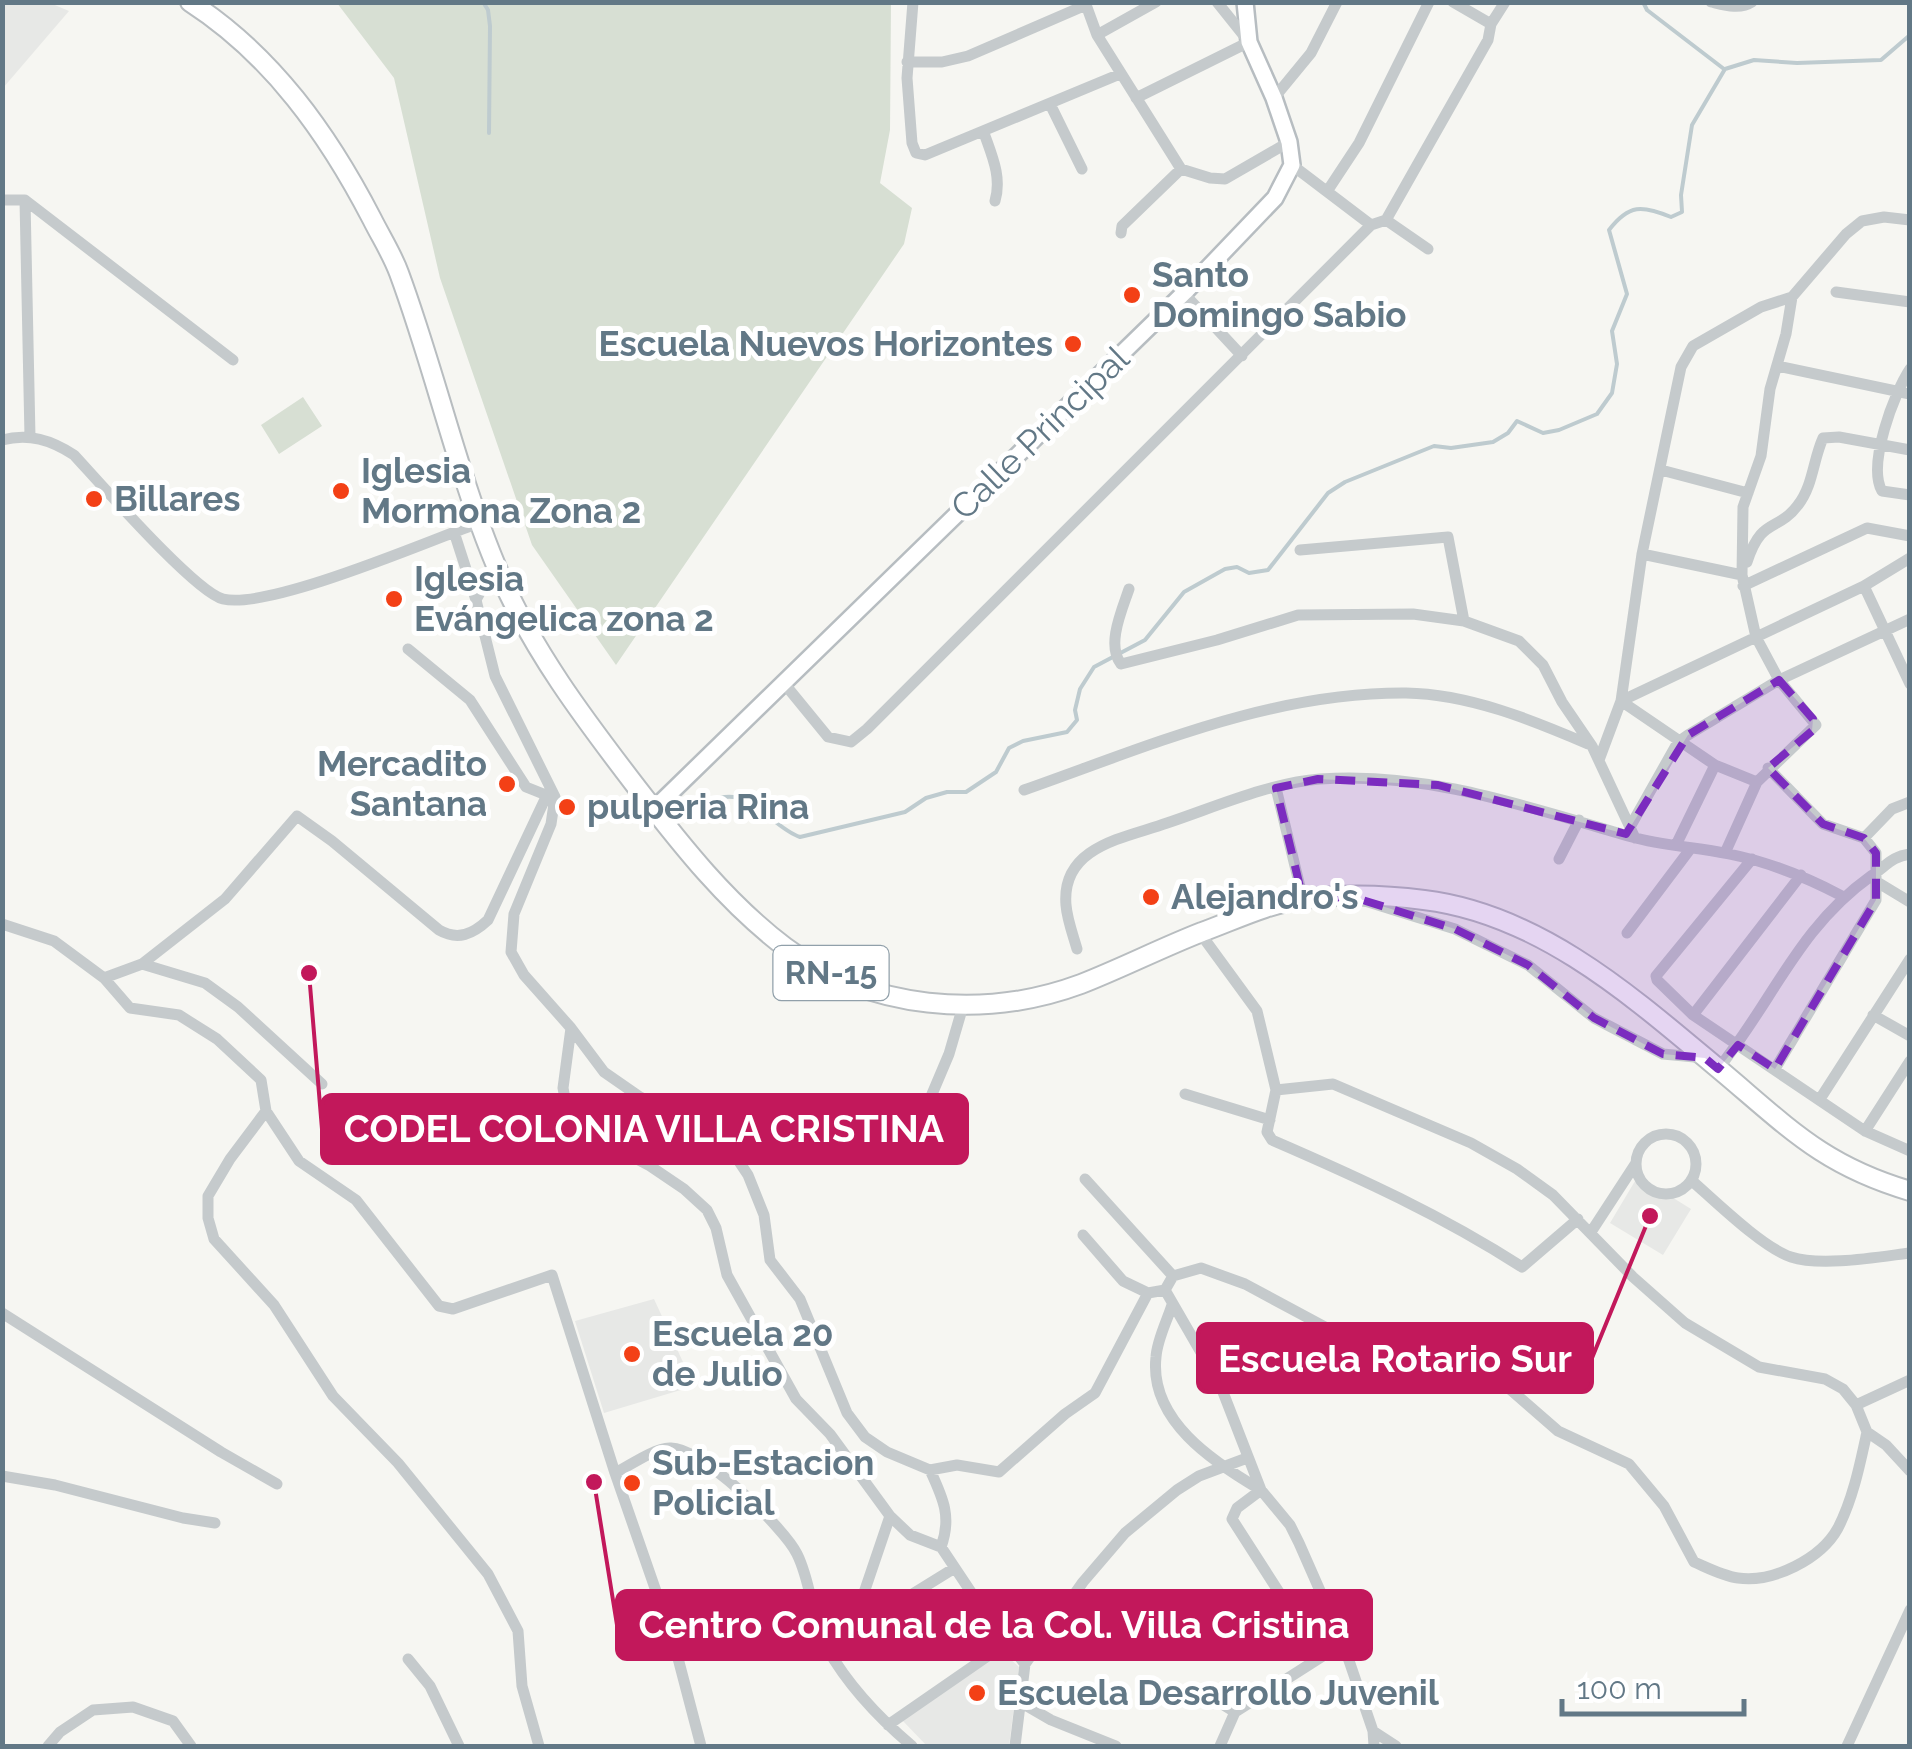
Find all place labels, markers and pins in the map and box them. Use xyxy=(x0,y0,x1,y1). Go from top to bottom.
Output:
place label: Santo Domingo Sabio xyxy=(1152,254,1407,335)
marker: Santo Domingo Sabio xyxy=(1121,284,1143,306)
place label: Escuela Nuevos Horizontes xyxy=(598,323,1053,364)
marker: Escuela Nuevos Horizontes xyxy=(1062,333,1084,355)
place label: Iglesia Mormona Zona 2 xyxy=(361,450,641,531)
place label: Billares xyxy=(114,478,241,519)
marker: Iglesia Mormona Zona 2 xyxy=(330,480,352,502)
marker: Billares xyxy=(83,488,105,510)
place label: Iglesia Evángelica zona 2 xyxy=(414,558,714,639)
marker: Iglesia Evángelica zona 2 xyxy=(383,588,405,610)
place label: Mercadito Santana xyxy=(317,743,487,824)
marker: Mercadito Santana xyxy=(496,773,518,795)
place label: pulperia Rina xyxy=(587,786,809,827)
marker: pulperia Rina xyxy=(556,796,578,818)
place label: Alejandro's xyxy=(1171,876,1358,917)
marker: Alejandro's xyxy=(1140,886,1162,908)
callout: CODEL COLONIA VILLA CRISTINA xyxy=(322,1095,967,1163)
place label: Escuela 20 de Julio xyxy=(652,1313,833,1394)
callout: Escuela Rotario Sur xyxy=(1198,1324,1592,1392)
marker: Escuela 20 de Julio xyxy=(621,1343,643,1365)
place label: Sub-Estacion Policial xyxy=(652,1442,875,1523)
marker: Sub-Estacion Policial xyxy=(621,1472,643,1494)
callout: Centro Comunal de la Col. Villa Cristina xyxy=(617,1591,1371,1659)
place label: Escuela Desarrollo Juvenil xyxy=(997,1672,1440,1713)
marker: Escuela Desarrollo Juvenil xyxy=(966,1682,988,1704)

